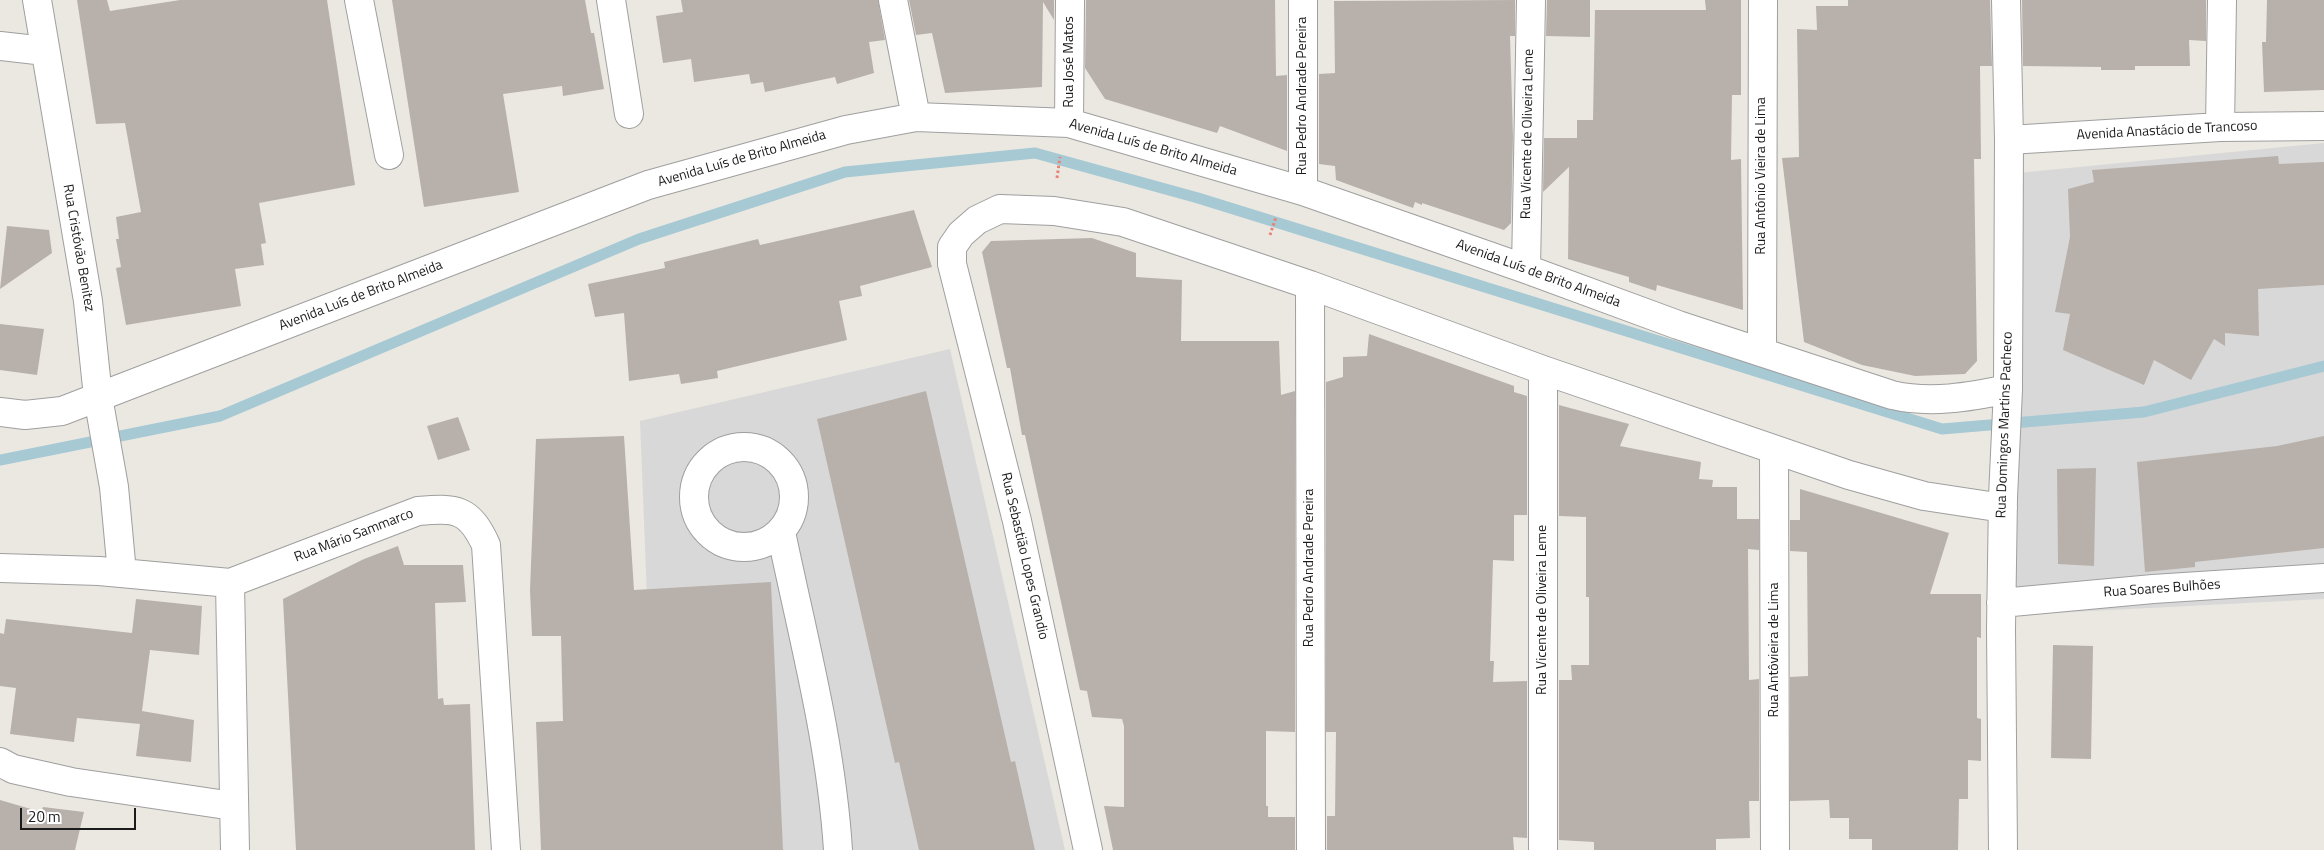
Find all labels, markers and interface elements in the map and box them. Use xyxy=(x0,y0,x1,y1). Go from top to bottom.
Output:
street label: Rua José Matos xyxy=(1062,16,1078,108)
street label: Rua Pedro Andrade Pereira xyxy=(1295,17,1311,175)
street label: Rua Vicente de Oliveira Leme xyxy=(1518,49,1538,219)
street label: Rua Antônio Vieira de Lima xyxy=(1754,97,1770,255)
street label: Avenida Luís de Brito Almeida xyxy=(1067,116,1239,180)
street label: Avenida Anastácio de Trancoso xyxy=(2076,118,2258,144)
street label: Avenida Luís de Brito Almeida xyxy=(656,127,828,191)
street label: Rua Cristóvão Benitez xyxy=(59,183,97,313)
street label: Avenida Luís de Brito Almeida xyxy=(1453,236,1623,312)
street label: Avenida Luís de Brito Almeida xyxy=(277,257,445,335)
street label: Rua Domingos Martins Pacheco xyxy=(1993,331,2017,519)
street label: Rua Sebastião Lopes Grandio xyxy=(997,471,1051,641)
street label: Rua Pedro Andrade Pereira xyxy=(1302,489,1318,647)
street label: Rua Mário Sammarco xyxy=(292,506,416,566)
street label: Rua Vicente de Oliveira Leme xyxy=(1535,525,1551,695)
street label: Rua Soares Bulhões xyxy=(2103,577,2221,601)
street label: Rua Antôvieira de Lima xyxy=(1767,582,1783,718)
scale bar xyxy=(22,798,139,830)
text: 20 m xyxy=(28,805,61,828)

